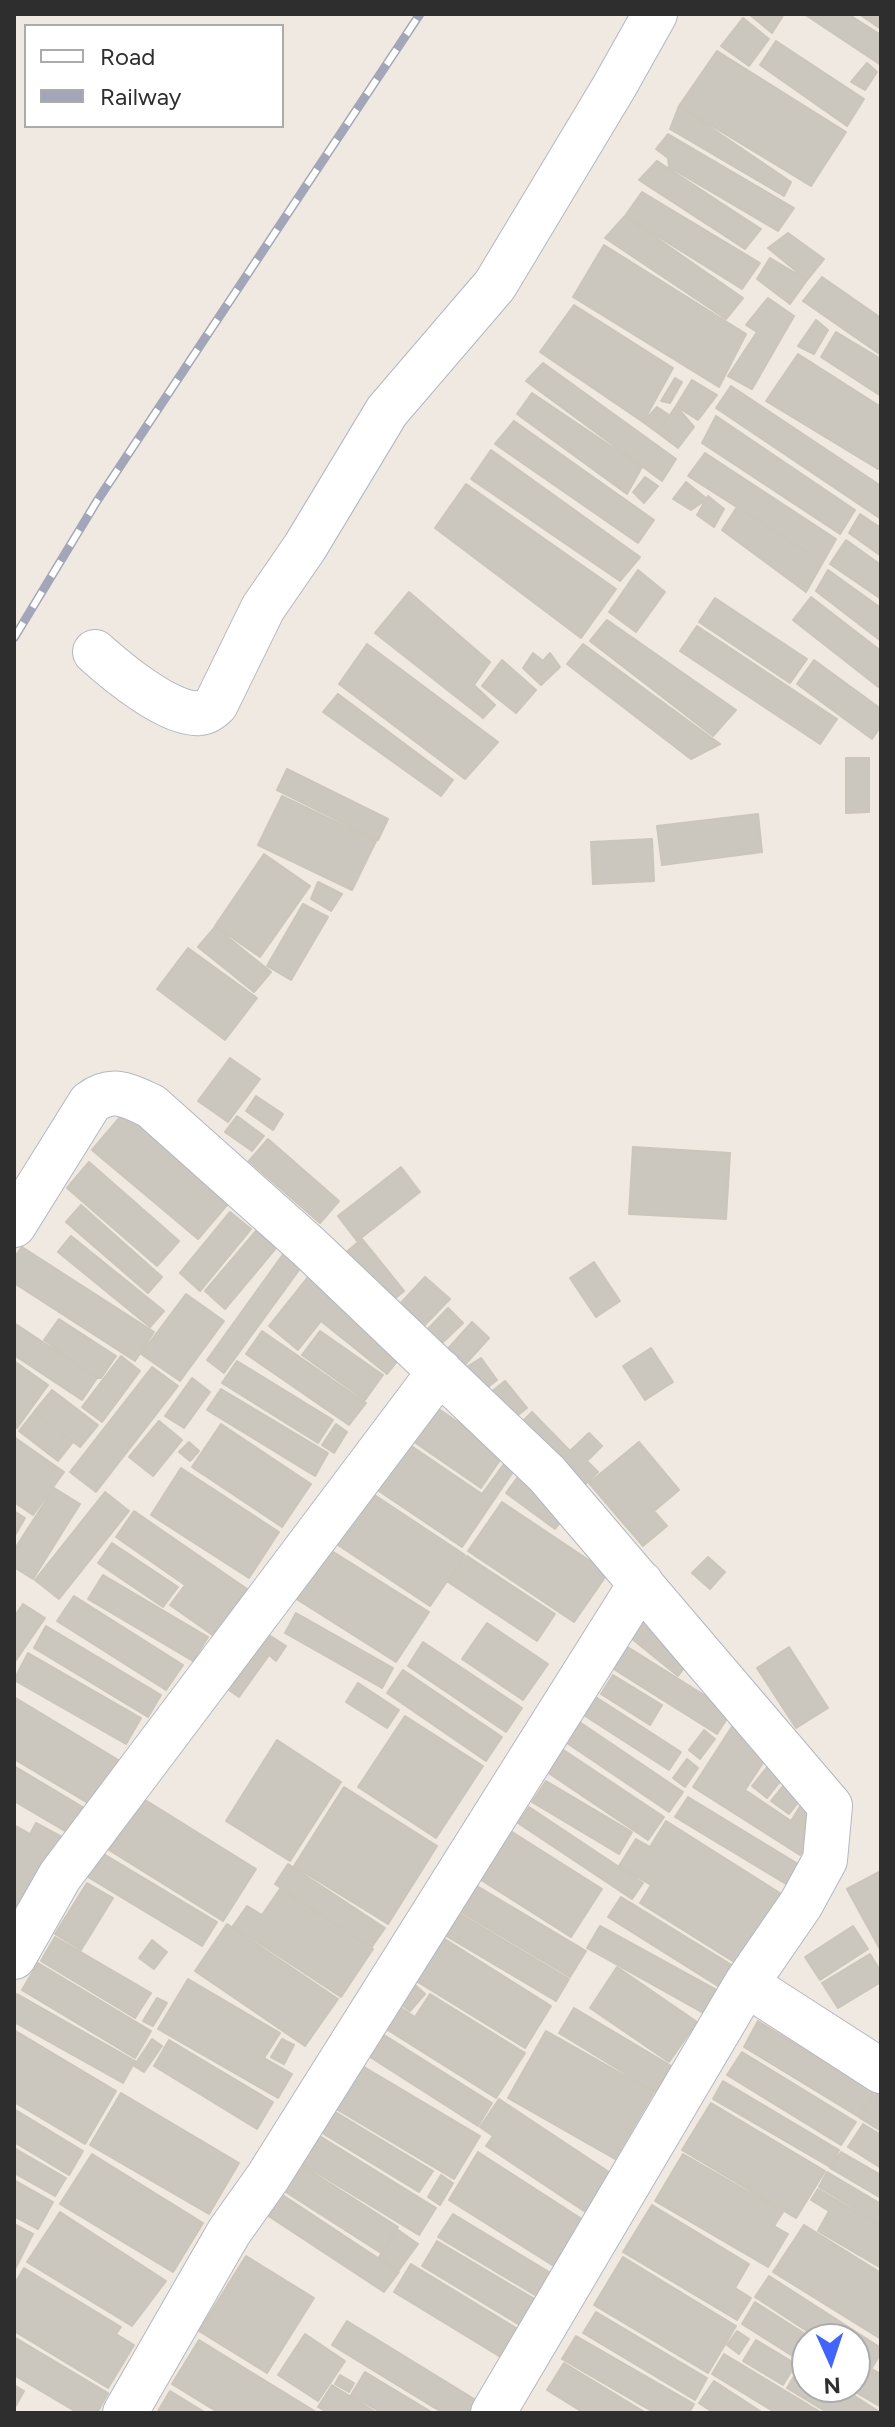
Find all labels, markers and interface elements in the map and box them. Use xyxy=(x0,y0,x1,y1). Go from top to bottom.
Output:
legend xyxy=(24,24,284,128)
text: Road xyxy=(100,42,155,71)
text: Railway xyxy=(100,82,181,111)
north arrow xyxy=(791,2323,871,2403)
text: N xyxy=(823,2372,841,2399)

